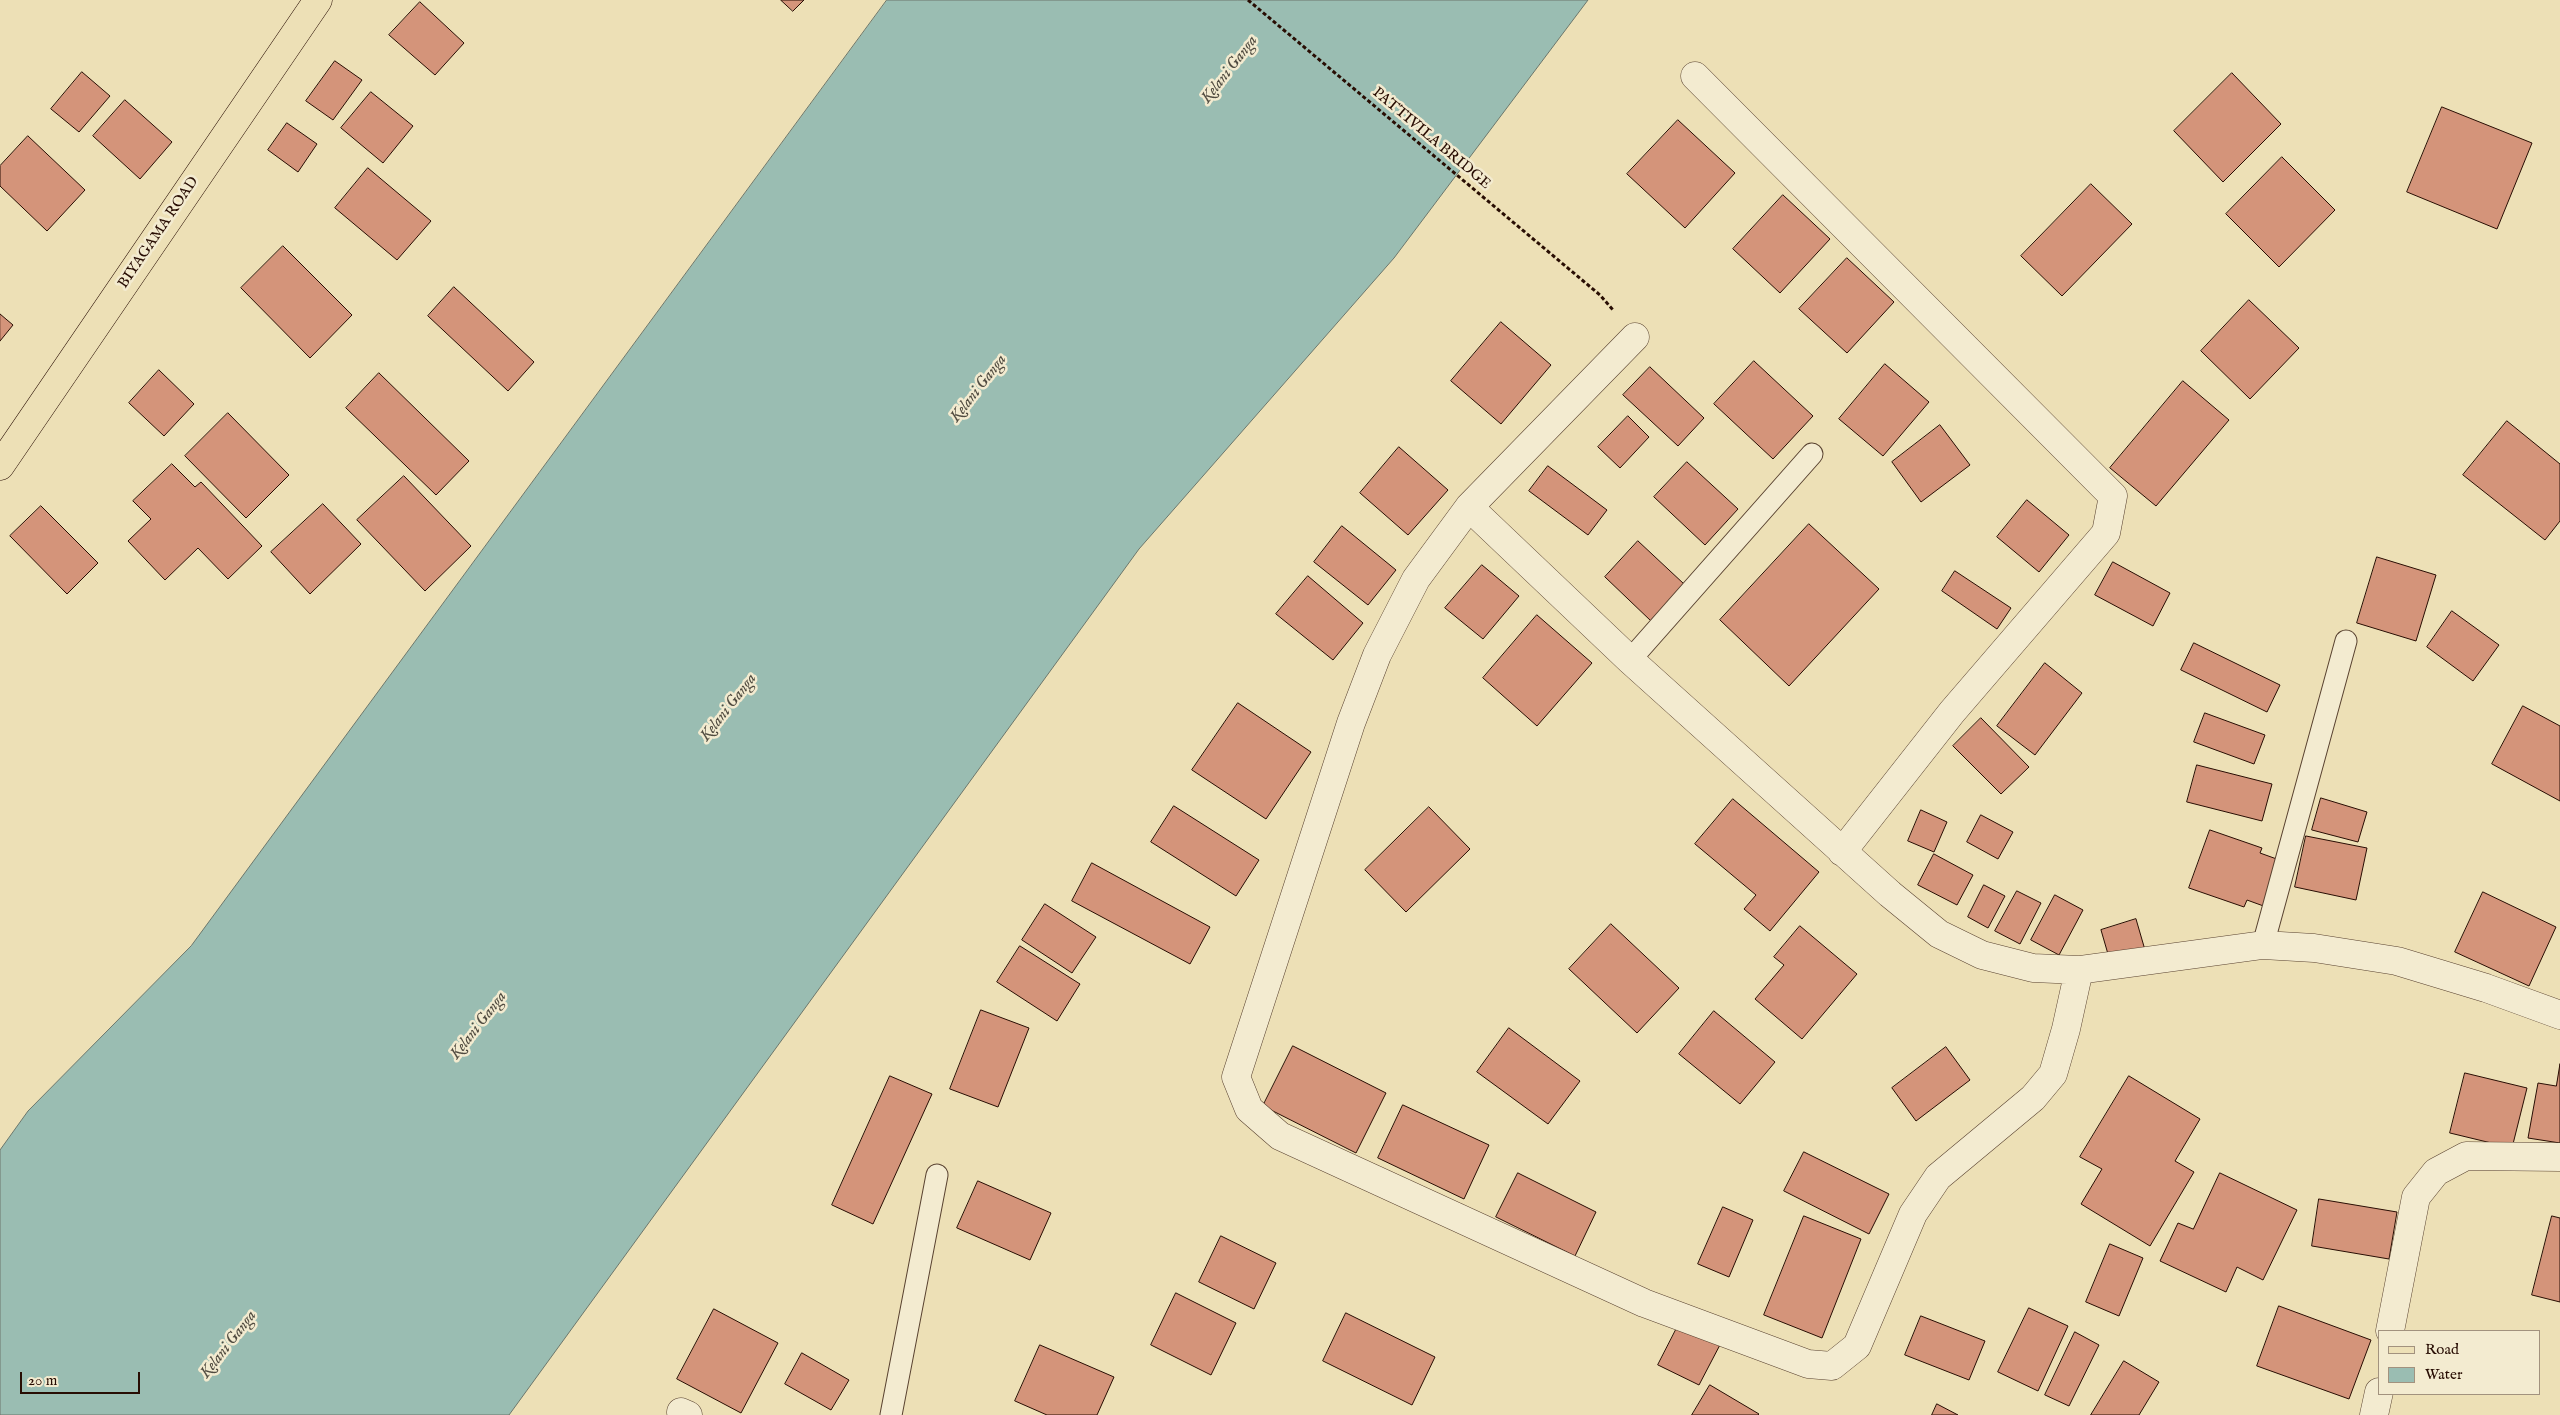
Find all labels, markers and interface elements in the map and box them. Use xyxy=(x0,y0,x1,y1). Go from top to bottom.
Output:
water label: Kelani Ganga xyxy=(1198,32,1262,108)
street label: PATTIVILA BRIDGE xyxy=(1368,84,1494,194)
street label: BIYAGAMA ROAD xyxy=(115,174,203,292)
water label: Kelani Ganga xyxy=(947,351,1011,427)
water label: Kelani Ganga xyxy=(697,670,761,746)
water label: Kelani Ganga xyxy=(447,988,511,1064)
water label: Kelani Ganga xyxy=(197,1307,261,1383)
legend xyxy=(2378,1330,2540,1395)
text: Road xyxy=(2425,1340,2459,1359)
scale bar xyxy=(22,1362,142,1394)
text: Water xyxy=(2425,1365,2462,1384)
text: 20 m xyxy=(28,1371,57,1390)

